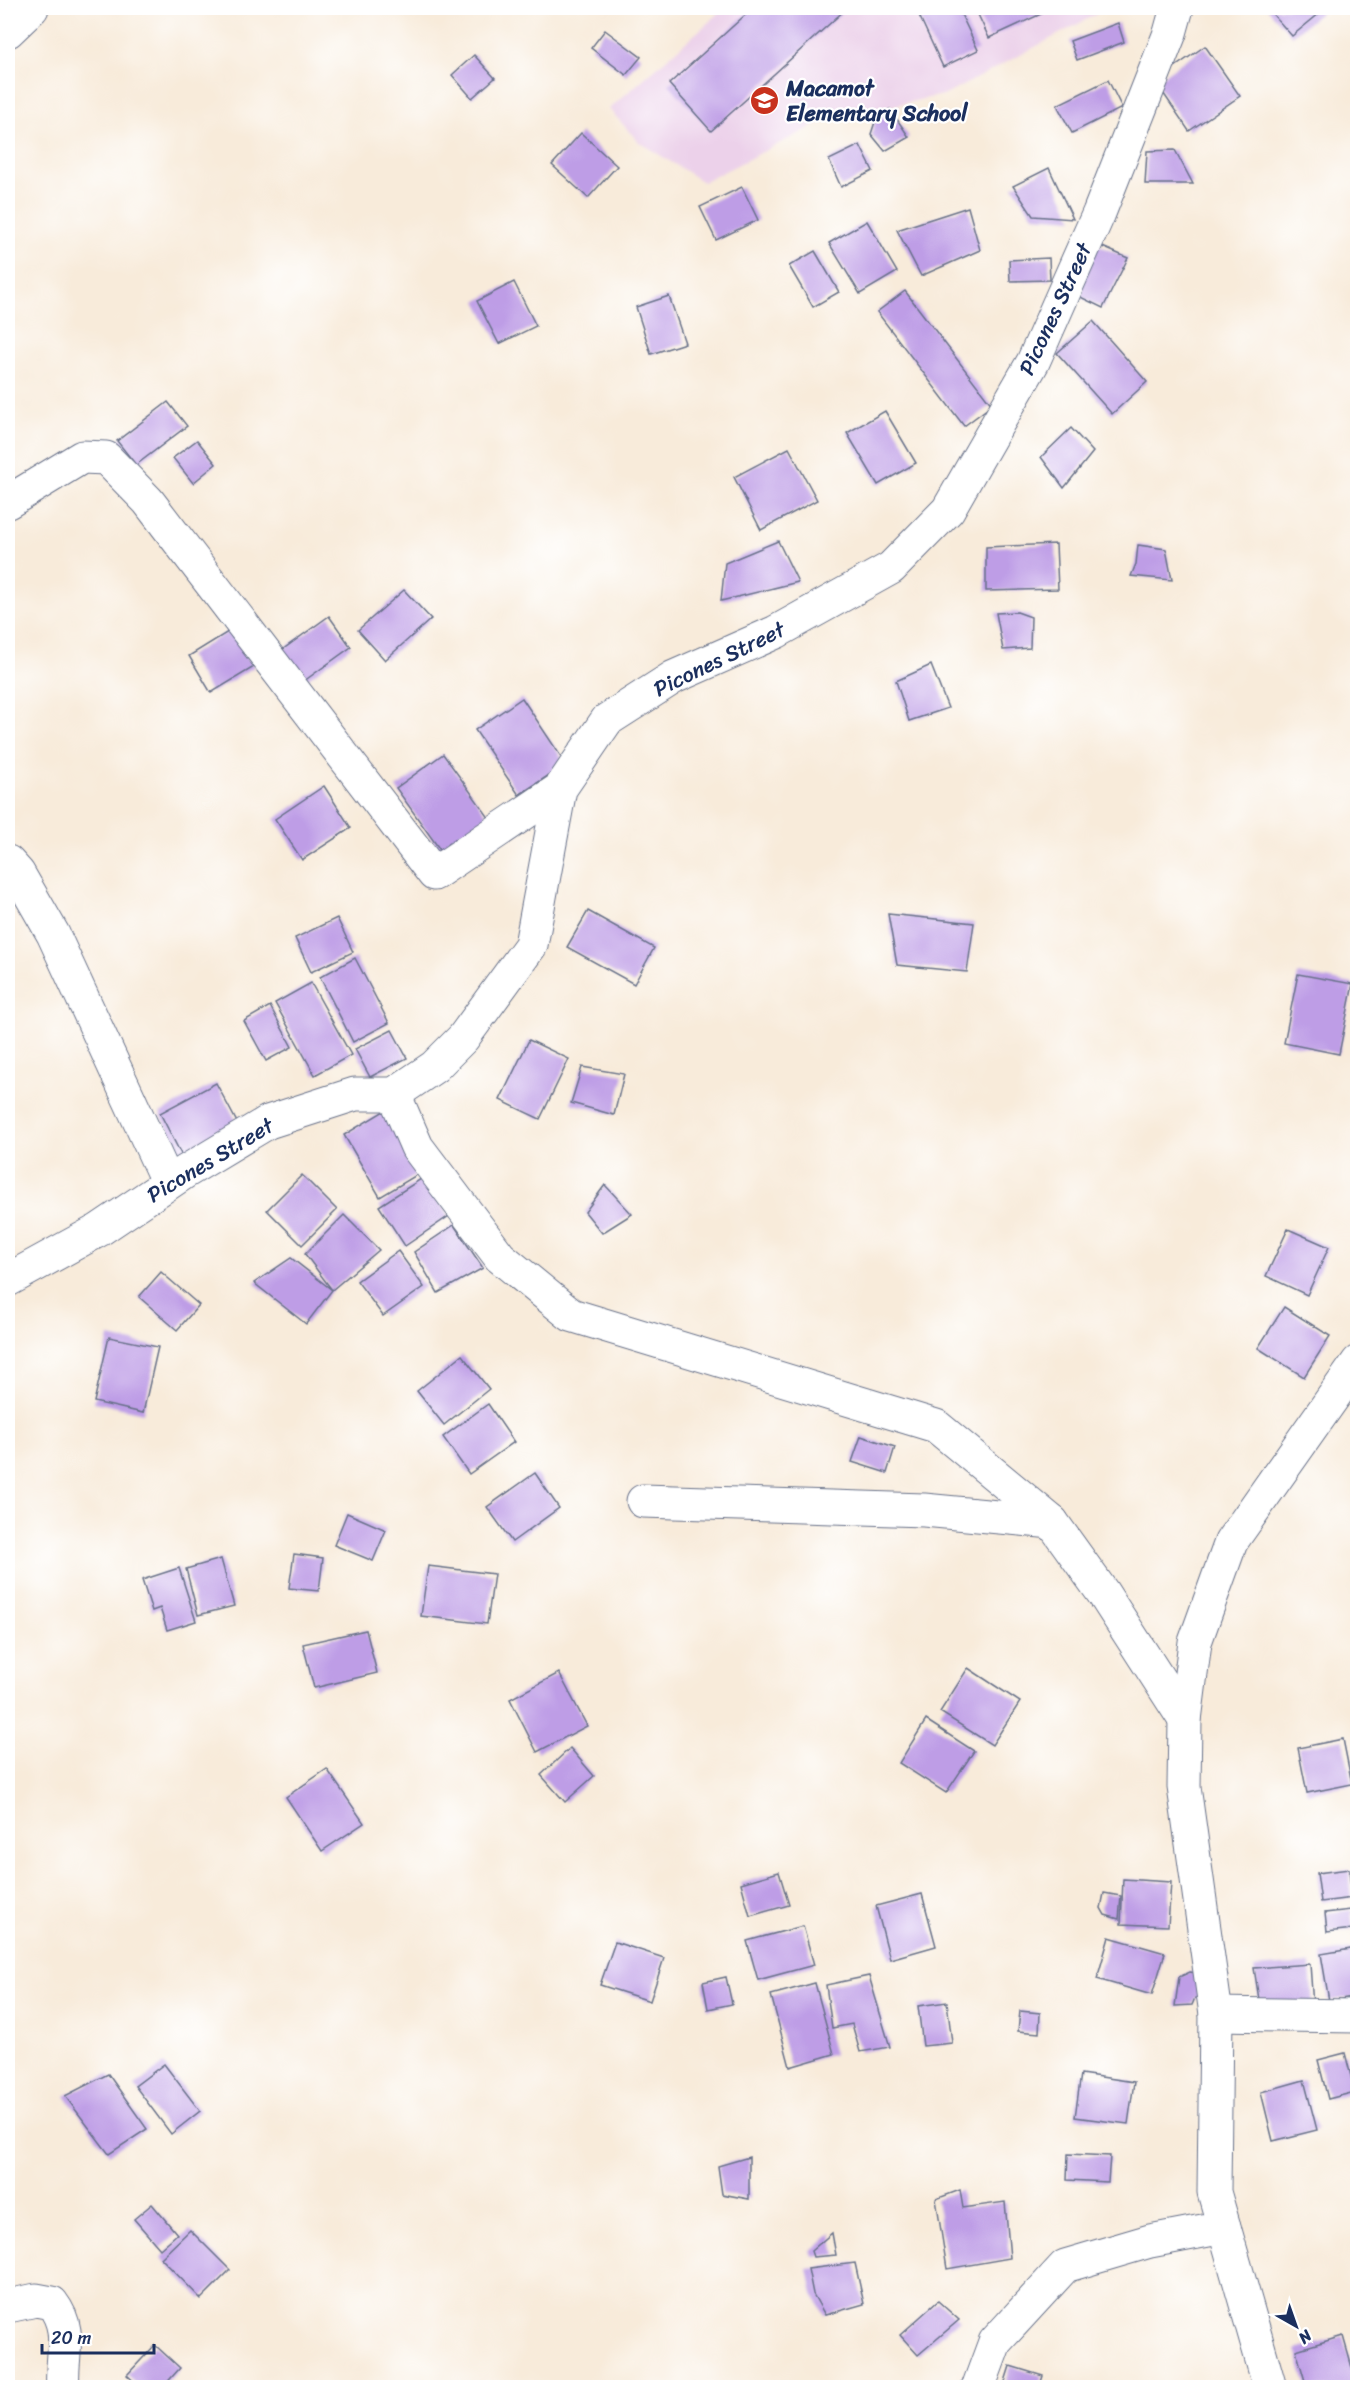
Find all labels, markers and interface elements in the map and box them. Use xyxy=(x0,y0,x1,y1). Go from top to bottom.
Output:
place label: Macamot Elementary School xyxy=(785,69,968,133)
school or university icon: Macamot Elementary School xyxy=(749,85,781,117)
street label: Picones Street xyxy=(1007,235,1103,382)
street label: Picones Street xyxy=(646,610,793,708)
street label: Picones Street xyxy=(139,1106,282,1213)
north arrow xyxy=(1266,2296,1326,2356)
scale bar xyxy=(42,2317,154,2355)
text: 20 m xyxy=(51,2322,91,2354)
text: N xyxy=(1291,2322,1320,2352)

